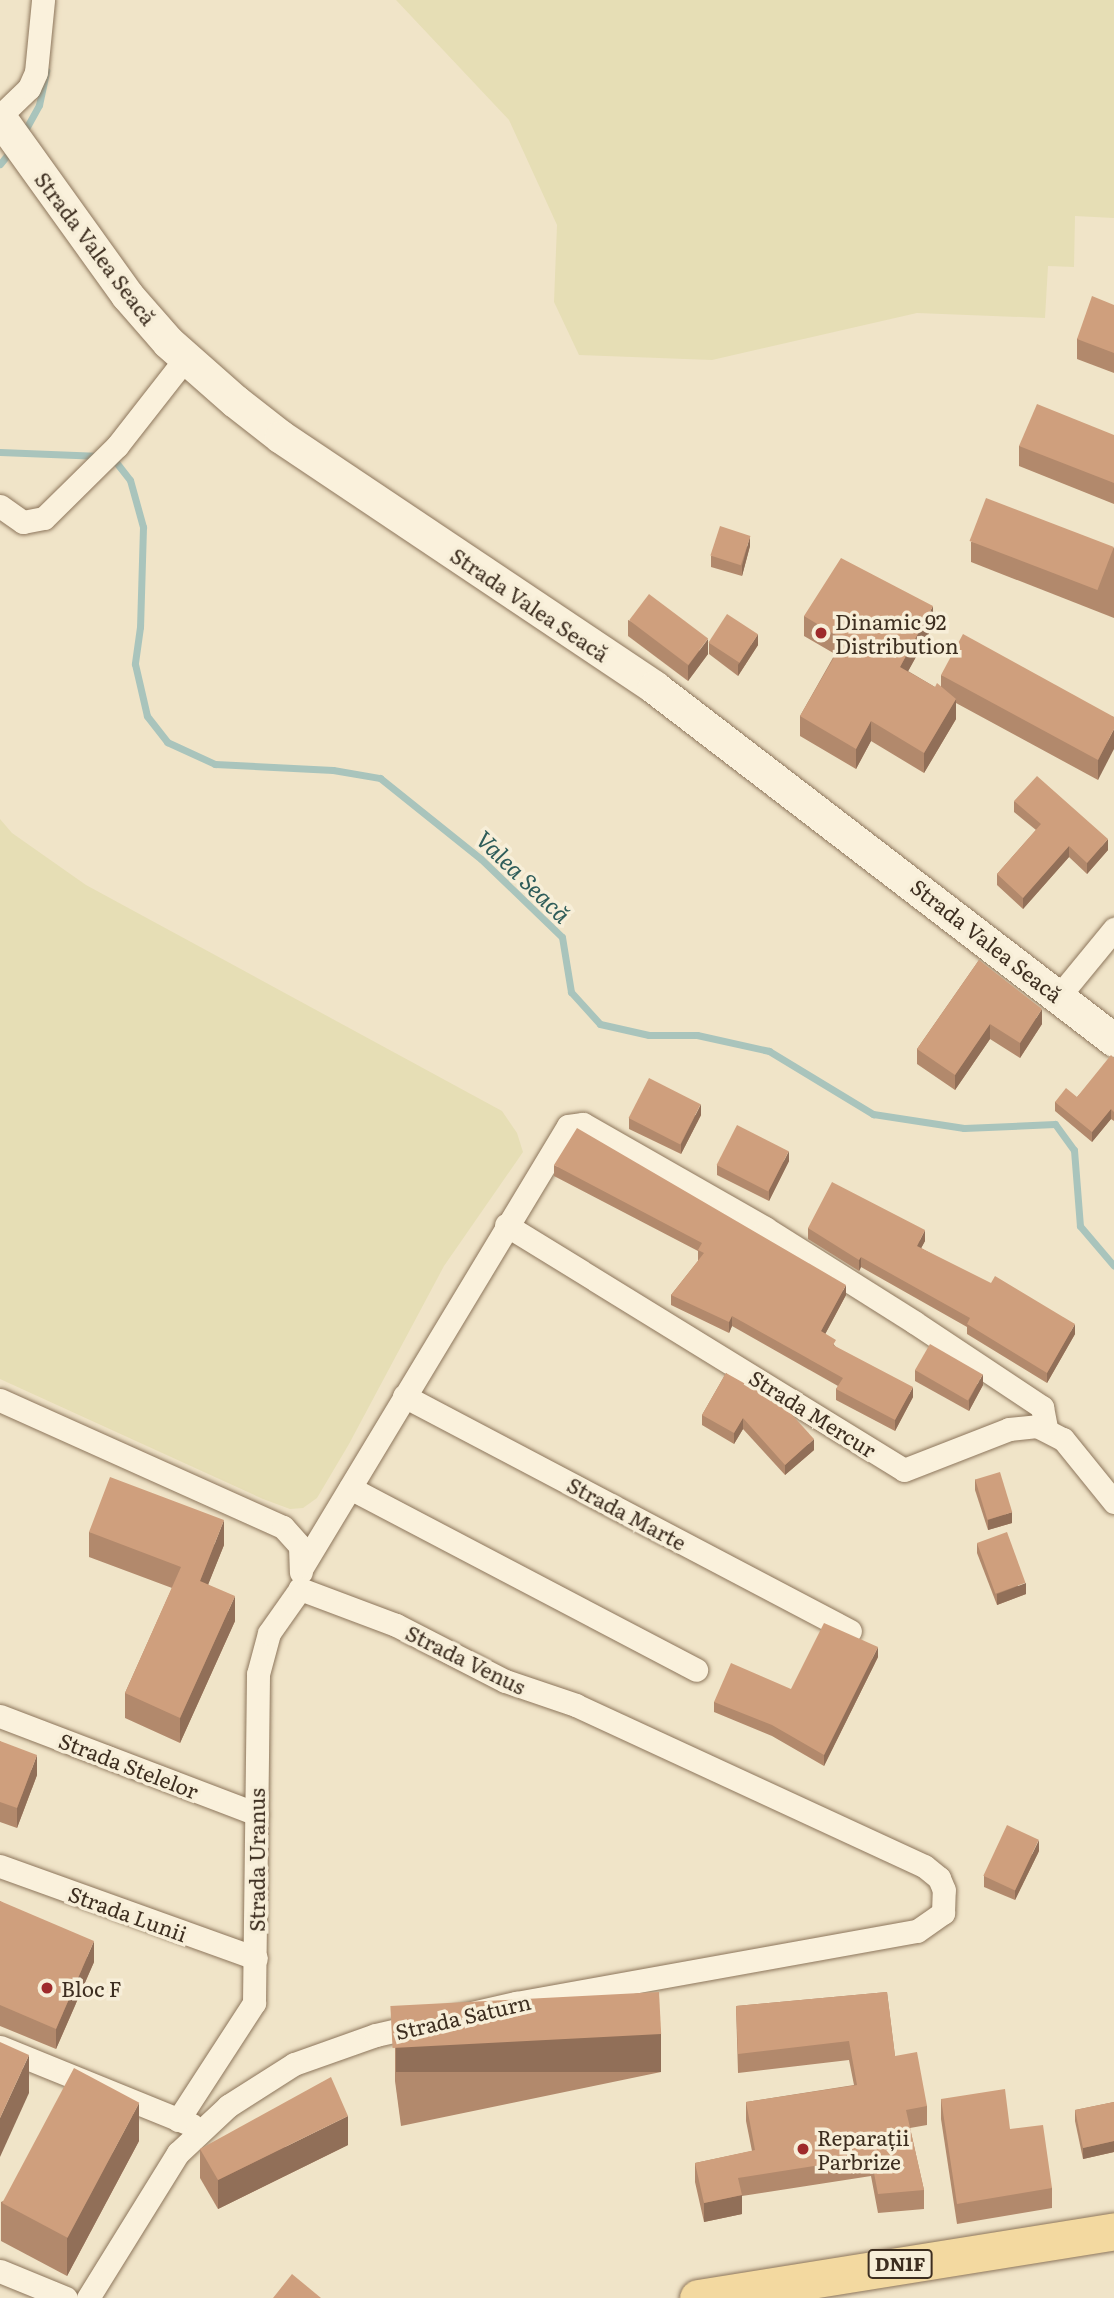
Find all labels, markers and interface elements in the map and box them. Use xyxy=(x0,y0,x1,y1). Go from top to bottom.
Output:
street label: Strada Valea Seacă xyxy=(30,167,162,329)
street label: Strada Valea Seacă xyxy=(446,542,614,666)
place label: Dinamic 92 Distribution xyxy=(835,608,959,658)
marker: Dinamic 92 Distribution xyxy=(813,625,829,641)
water label: Valea Seacă xyxy=(471,824,577,928)
street label: Strada Valea Seacă xyxy=(906,873,1068,1007)
street label: Strada Mercur xyxy=(745,1364,881,1462)
street label: Strada Marte xyxy=(563,1471,691,1555)
street label: Strada Venus xyxy=(402,1619,530,1699)
street label: Strada Stelelor xyxy=(56,1727,202,1803)
street label: Strada Uranus xyxy=(243,1788,269,1932)
street label: Strada Lunii xyxy=(65,1880,191,1946)
place label: Bloc F xyxy=(61,1975,122,2001)
marker: Bloc F xyxy=(39,1980,55,1996)
street label: Strada Saturn xyxy=(393,1988,533,2044)
place label: Reparații Parbrize xyxy=(817,2124,909,2174)
marker: Reparații Parbrize xyxy=(795,2141,811,2157)
road number: DN1F xyxy=(867,2248,933,2280)

